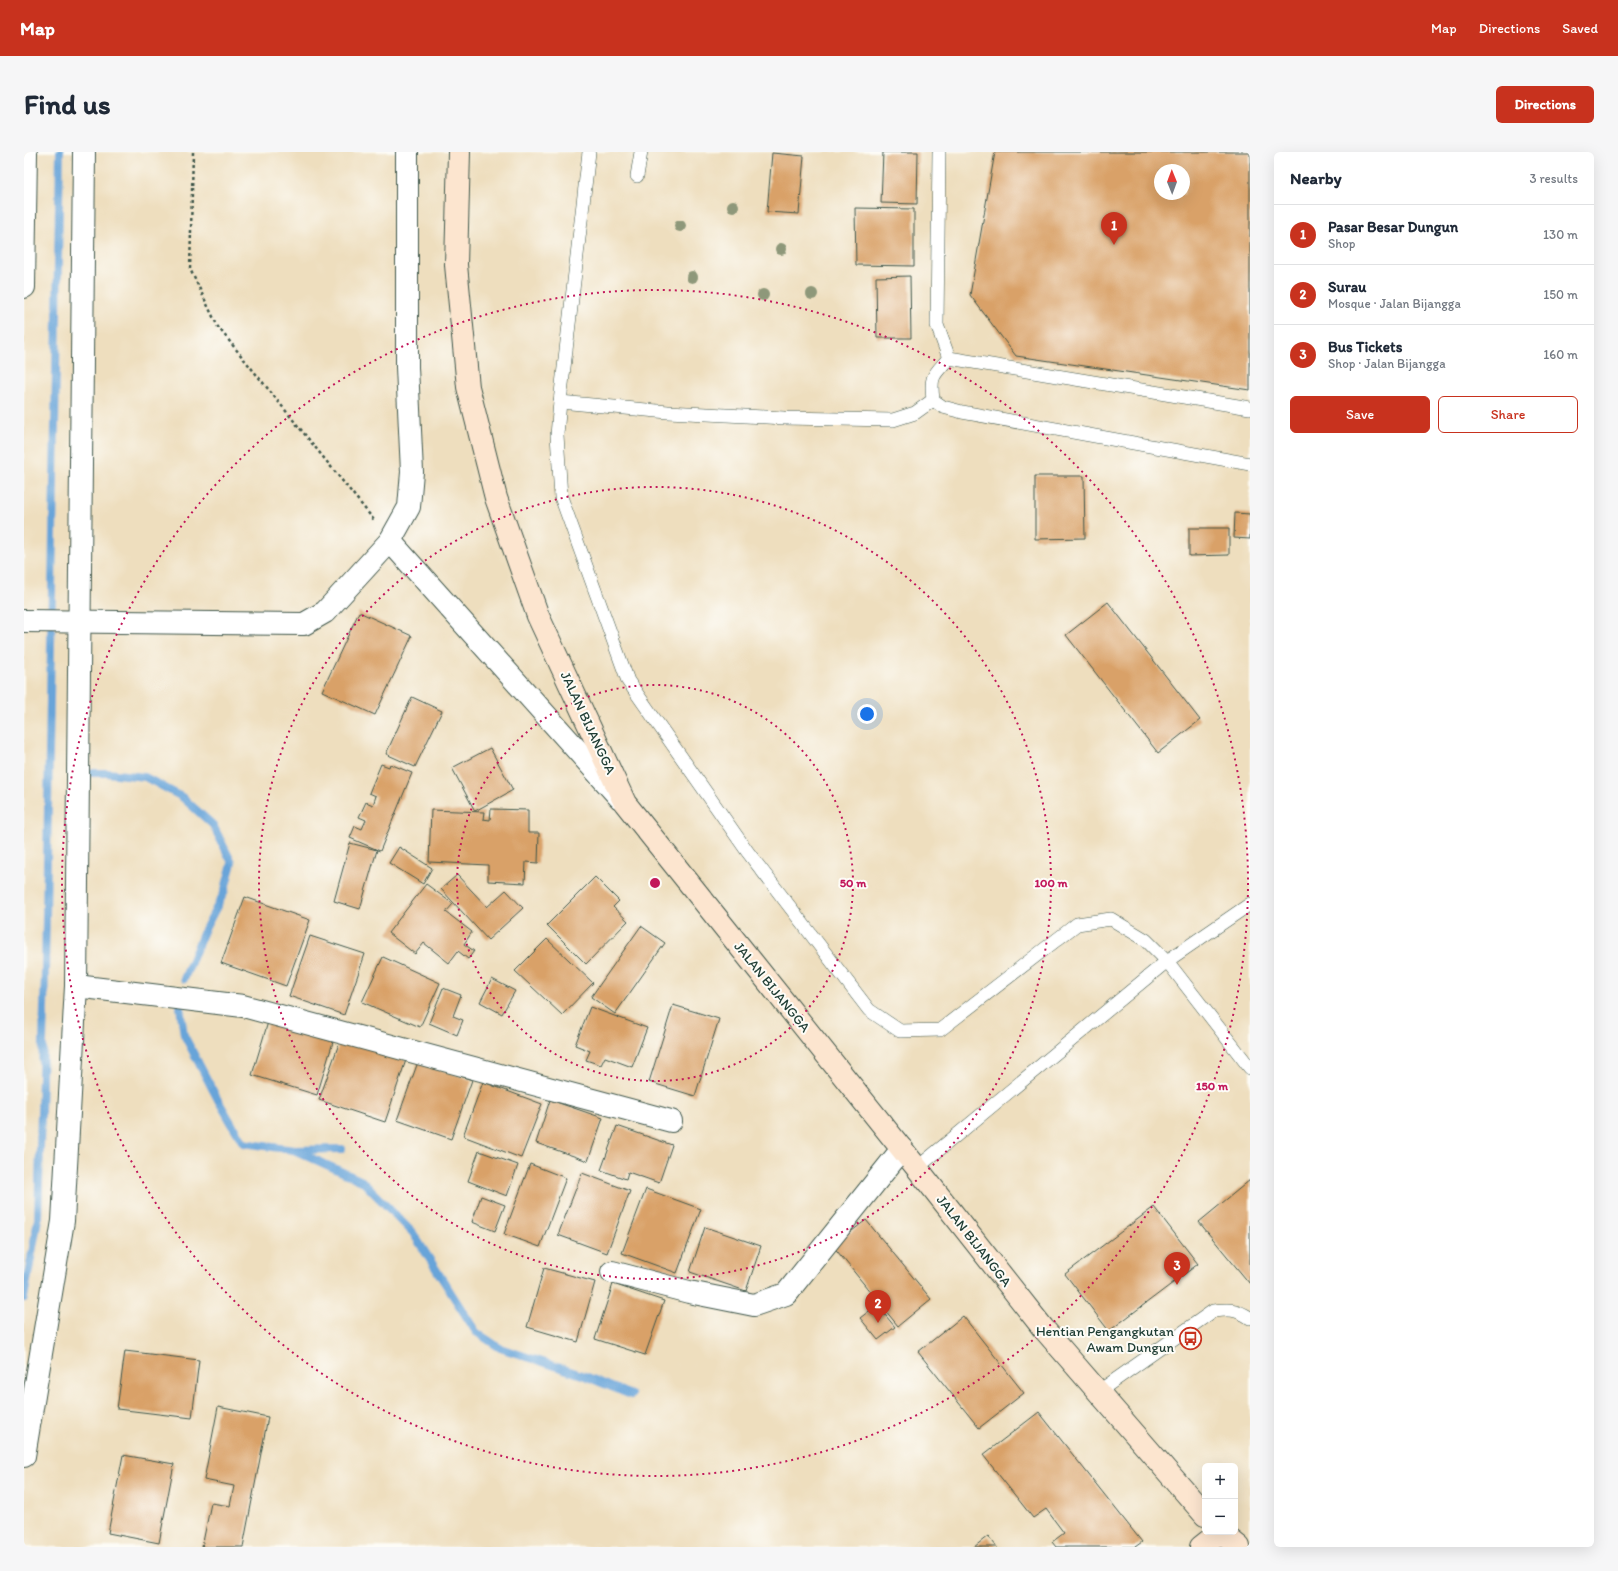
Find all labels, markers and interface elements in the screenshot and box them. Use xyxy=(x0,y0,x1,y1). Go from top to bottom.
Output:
text: Map xyxy=(20,17,55,40)
text: Map xyxy=(1431,20,1457,37)
text: Directions xyxy=(1479,20,1540,37)
text: Saved xyxy=(1562,20,1598,37)
button: Directions xyxy=(1496,86,1594,123)
text: Find us xyxy=(24,87,111,121)
north arrow xyxy=(1154,164,1190,200)
text: Nearby xyxy=(1290,168,1342,188)
text: 3 results xyxy=(1529,171,1578,186)
pin: 1 xyxy=(1101,212,1127,245)
text: Pasar Besar Dungun xyxy=(1328,218,1458,236)
text: 1 xyxy=(1300,227,1306,242)
text: 130 m xyxy=(1543,227,1578,242)
text: Shop xyxy=(1328,236,1355,251)
text: Surau xyxy=(1328,278,1366,296)
text: 2 xyxy=(1300,287,1306,302)
text: 150 m xyxy=(1543,287,1578,302)
text: Mosque · Jalan Bijangga xyxy=(1328,296,1461,311)
text: Bus Tickets xyxy=(1328,338,1402,356)
text: 3 xyxy=(1299,347,1307,362)
text: 160 m xyxy=(1543,347,1578,362)
text: Shop · Jalan Bijangga xyxy=(1328,356,1446,371)
button: Save xyxy=(1290,396,1430,433)
button: Share xyxy=(1438,396,1578,433)
street label: JALAN BIJANGGA xyxy=(557,669,619,777)
your location xyxy=(857,704,877,724)
centre of rings xyxy=(648,876,662,890)
text: 50 m xyxy=(840,876,867,890)
text: 100 m xyxy=(1034,876,1068,890)
street label: JALAN BIJANGGA xyxy=(730,938,814,1036)
text: 150 m xyxy=(1196,1079,1229,1093)
street label: JALAN BIJANGGA xyxy=(933,1192,1015,1290)
pin: 3 xyxy=(1164,1252,1190,1285)
pin: 2 xyxy=(865,1290,891,1323)
place label: Hentian Pengangkutan Awam Dungun xyxy=(1036,1323,1175,1356)
bus stop icon: Hentian Pengangkutan Awam Dungun xyxy=(1177,1326,1203,1352)
map controls xyxy=(1202,1463,1238,1535)
button: + xyxy=(1202,1463,1238,1499)
button: − xyxy=(1202,1499,1238,1535)

